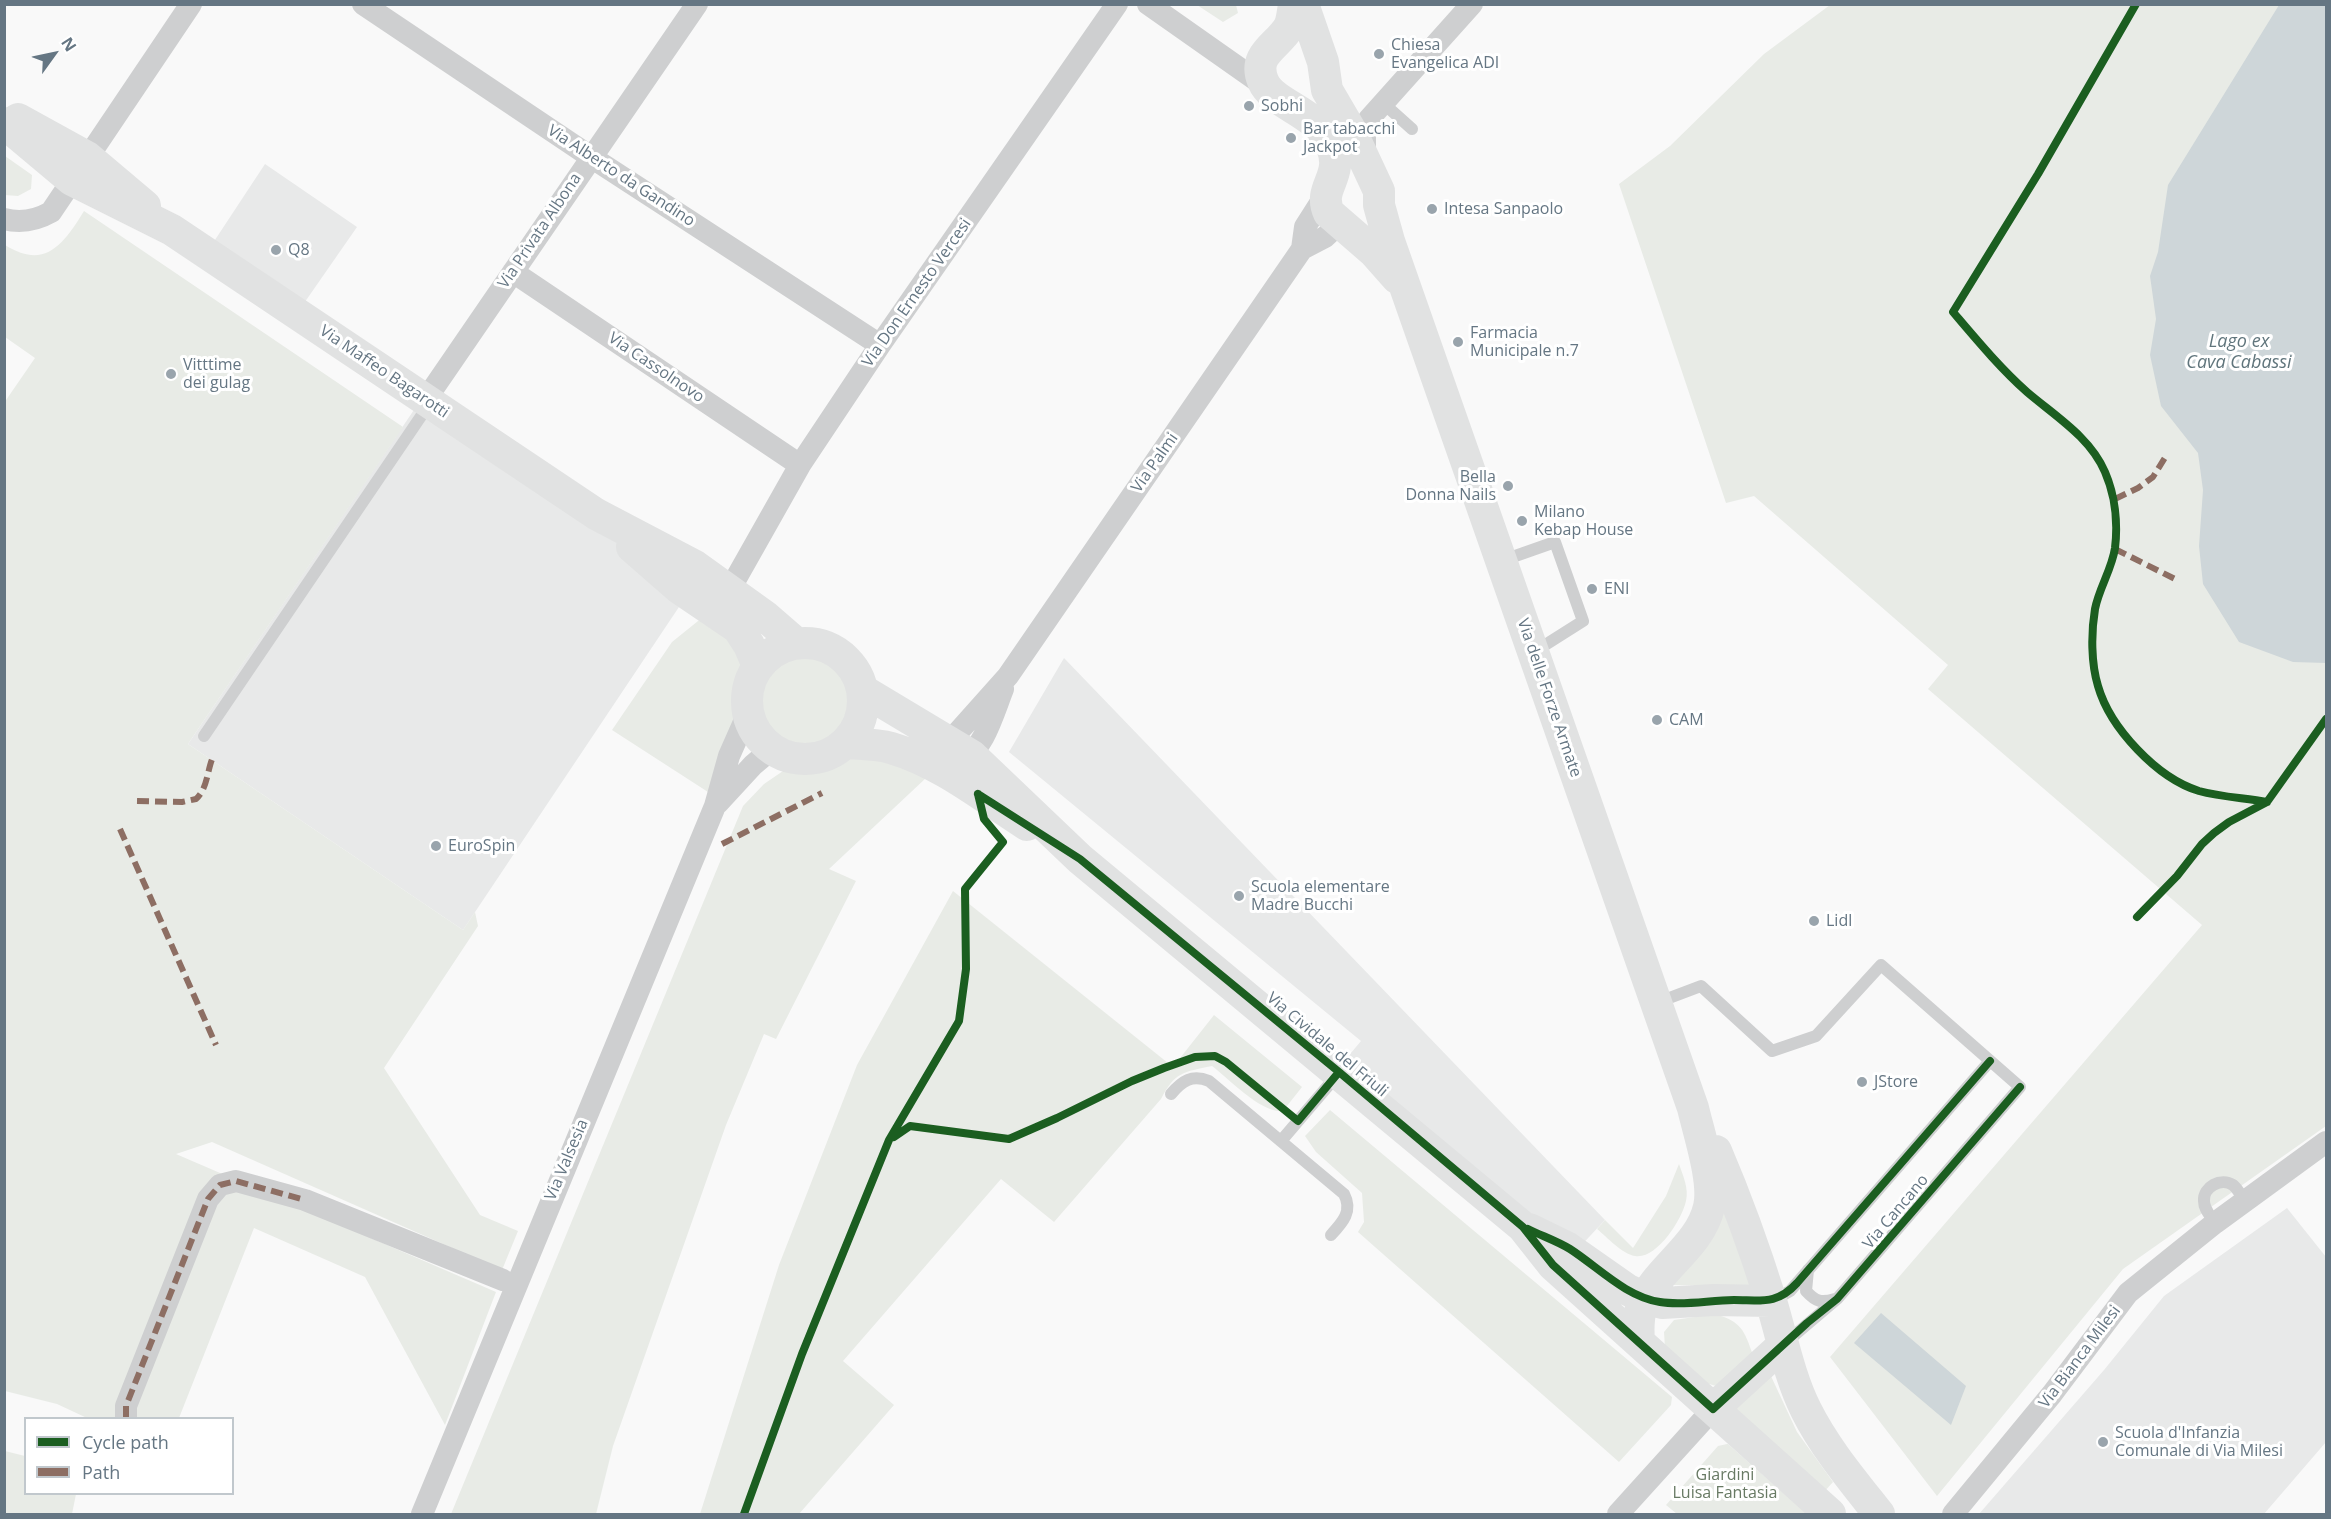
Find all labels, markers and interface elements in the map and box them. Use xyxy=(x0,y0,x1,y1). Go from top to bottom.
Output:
north arrow xyxy=(24,24,84,84)
text: N xyxy=(56,33,82,56)
place label: Chiesa Evangelica ADI xyxy=(1391,35,1499,73)
marker: Chiesa Evangelica ADI xyxy=(1372,47,1386,61)
place label: Sobhi xyxy=(1261,96,1303,116)
marker: Sobhi xyxy=(1242,99,1256,113)
place label: Bar tabacchi Jackpot xyxy=(1303,119,1395,157)
street label: Via Alberto da Gandino xyxy=(544,121,698,231)
marker: Bar tabacchi Jackpot xyxy=(1284,131,1298,145)
street label: Via Privata Albona xyxy=(494,170,586,292)
place label: Intesa Sanpaolo xyxy=(1444,199,1563,219)
marker: Intesa Sanpaolo xyxy=(1425,202,1439,216)
street label: Via Don Ernesto Vercesi xyxy=(859,215,975,371)
place label: Q8 xyxy=(288,240,310,260)
marker: Q8 xyxy=(269,243,283,257)
street label: Via Maffeo Bagarotti xyxy=(316,322,452,422)
place label: Farmacia Municipale n.7 xyxy=(1470,323,1579,361)
street label: Via Cassolnovo xyxy=(604,329,708,407)
water label: Lago ex Cava Cabassi xyxy=(2186,331,2292,374)
marker: Farmacia Municipale n.7 xyxy=(1451,335,1465,349)
place label: Vitttime dei gulag xyxy=(183,355,250,393)
marker: Vitttime dei gulag xyxy=(164,367,178,381)
street label: Via Palmi xyxy=(1128,430,1182,496)
place label: Bella Donna Nails xyxy=(1405,467,1496,505)
marker: Bella Donna Nails xyxy=(1501,479,1515,493)
place label: Milano Kebap House xyxy=(1534,502,1633,540)
marker: Milano Kebap House xyxy=(1515,514,1529,528)
place label: ENI xyxy=(1604,579,1629,599)
marker: ENI xyxy=(1585,582,1599,596)
street label: Via delle Forze Armate xyxy=(1513,616,1585,780)
place label: CAM xyxy=(1669,710,1704,730)
marker: CAM xyxy=(1650,713,1664,727)
place label: EuroSpin xyxy=(448,836,515,856)
marker: EuroSpin xyxy=(429,839,443,853)
place label: Scuola elementare Madre Bucchi xyxy=(1251,877,1390,915)
marker: Scuola elementare Madre Bucchi xyxy=(1232,889,1246,903)
place label: Lidl xyxy=(1826,911,1852,931)
marker: Lidl xyxy=(1807,914,1821,928)
street label: Via Cividale del Friuli xyxy=(1262,989,1392,1101)
place label: JStore xyxy=(1874,1072,1918,1092)
marker: JStore xyxy=(1855,1075,1869,1089)
street label: Via Valsesia xyxy=(541,1117,593,1203)
street label: Via Cancano xyxy=(1859,1171,1933,1253)
street label: Via Bianca Milesi xyxy=(2035,1302,2125,1412)
legend xyxy=(24,1417,234,1495)
place label: Scuola d'Infanzia Comunale di Via Milesi xyxy=(2115,1423,2283,1461)
text: Cycle path xyxy=(82,1430,169,1454)
marker: Scuola d'Infanzia Comunale di Via Milesi xyxy=(2096,1435,2110,1449)
text: Path xyxy=(82,1460,120,1484)
park label: Giardini Luisa Fantasia xyxy=(1673,1465,1777,1503)

